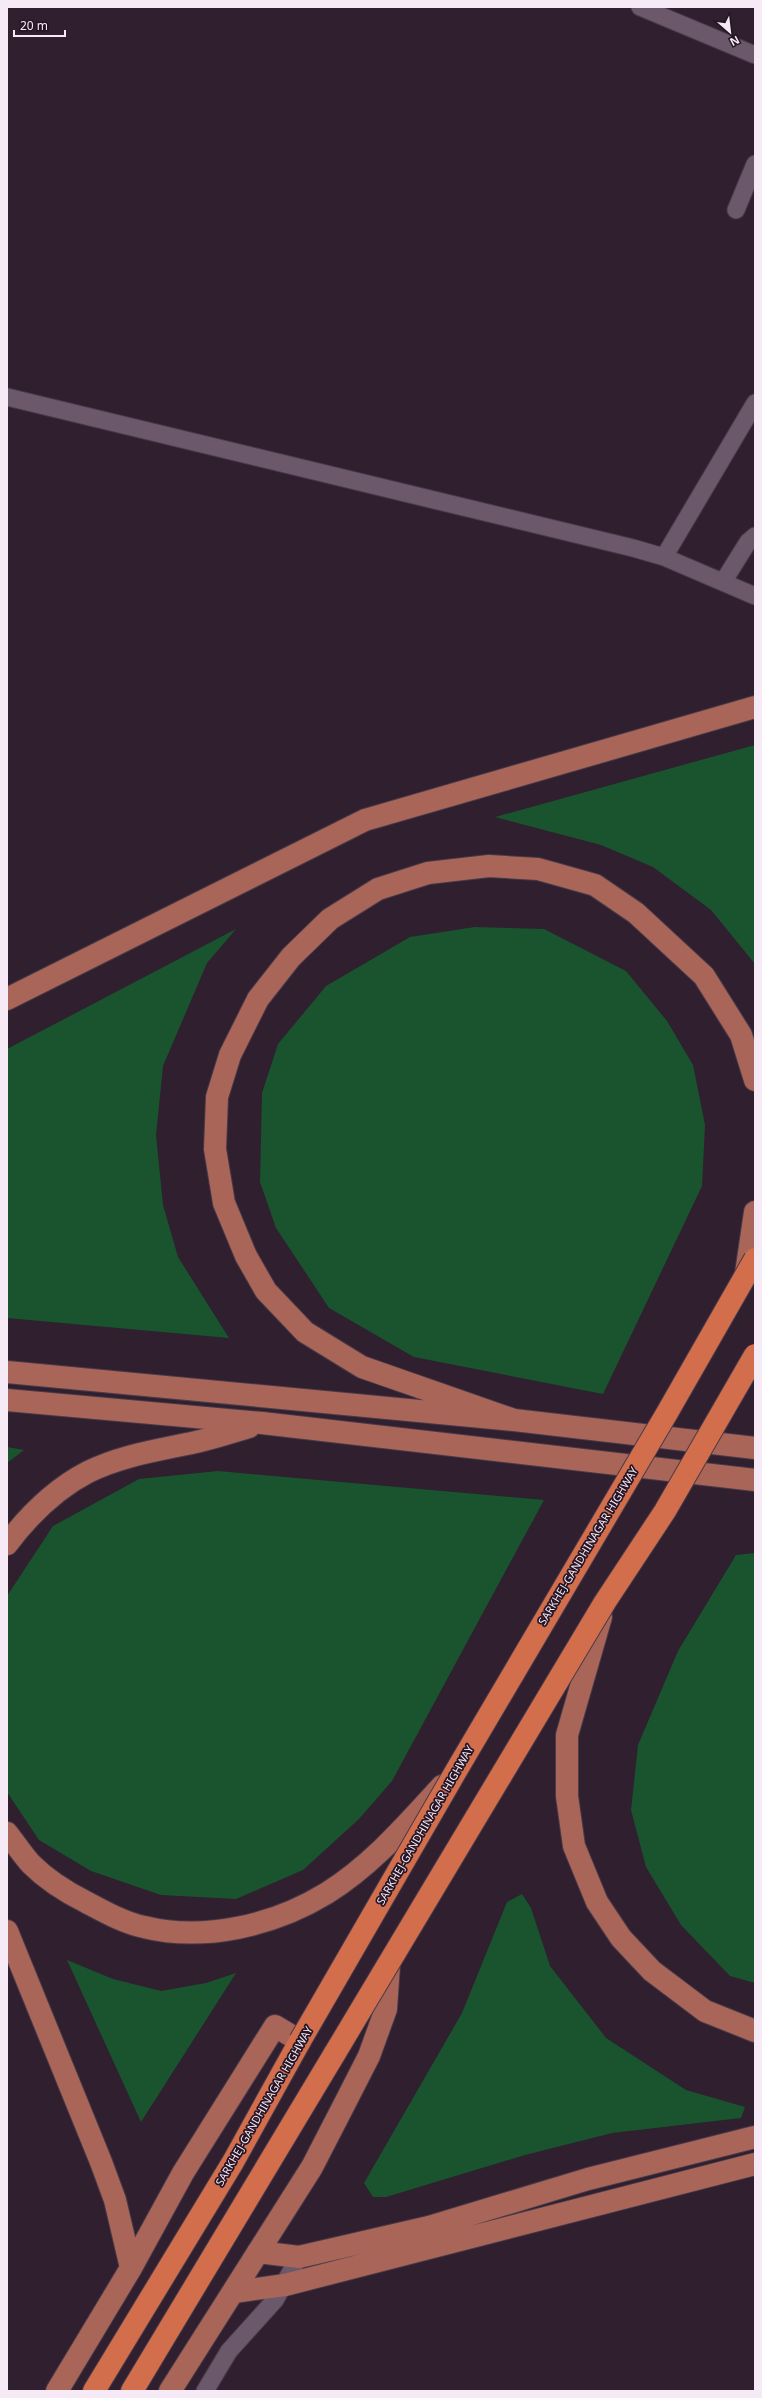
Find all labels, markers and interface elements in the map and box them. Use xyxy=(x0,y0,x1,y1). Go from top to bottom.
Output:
scale bar xyxy=(14,12,65,38)
north arrow xyxy=(710,12,750,52)
text: 20 m xyxy=(20,17,48,34)
text: N xyxy=(727,33,742,50)
street label: SARKHEJ-GANDHINAGAR HIGHWAY xyxy=(534,1463,641,1628)
street label: SARKHEJ-GANDHINAGAR HIGHWAY xyxy=(373,1742,477,1907)
street label: SARKHEJ-GANDHINAGAR HIGHWAY xyxy=(212,2023,316,2188)

